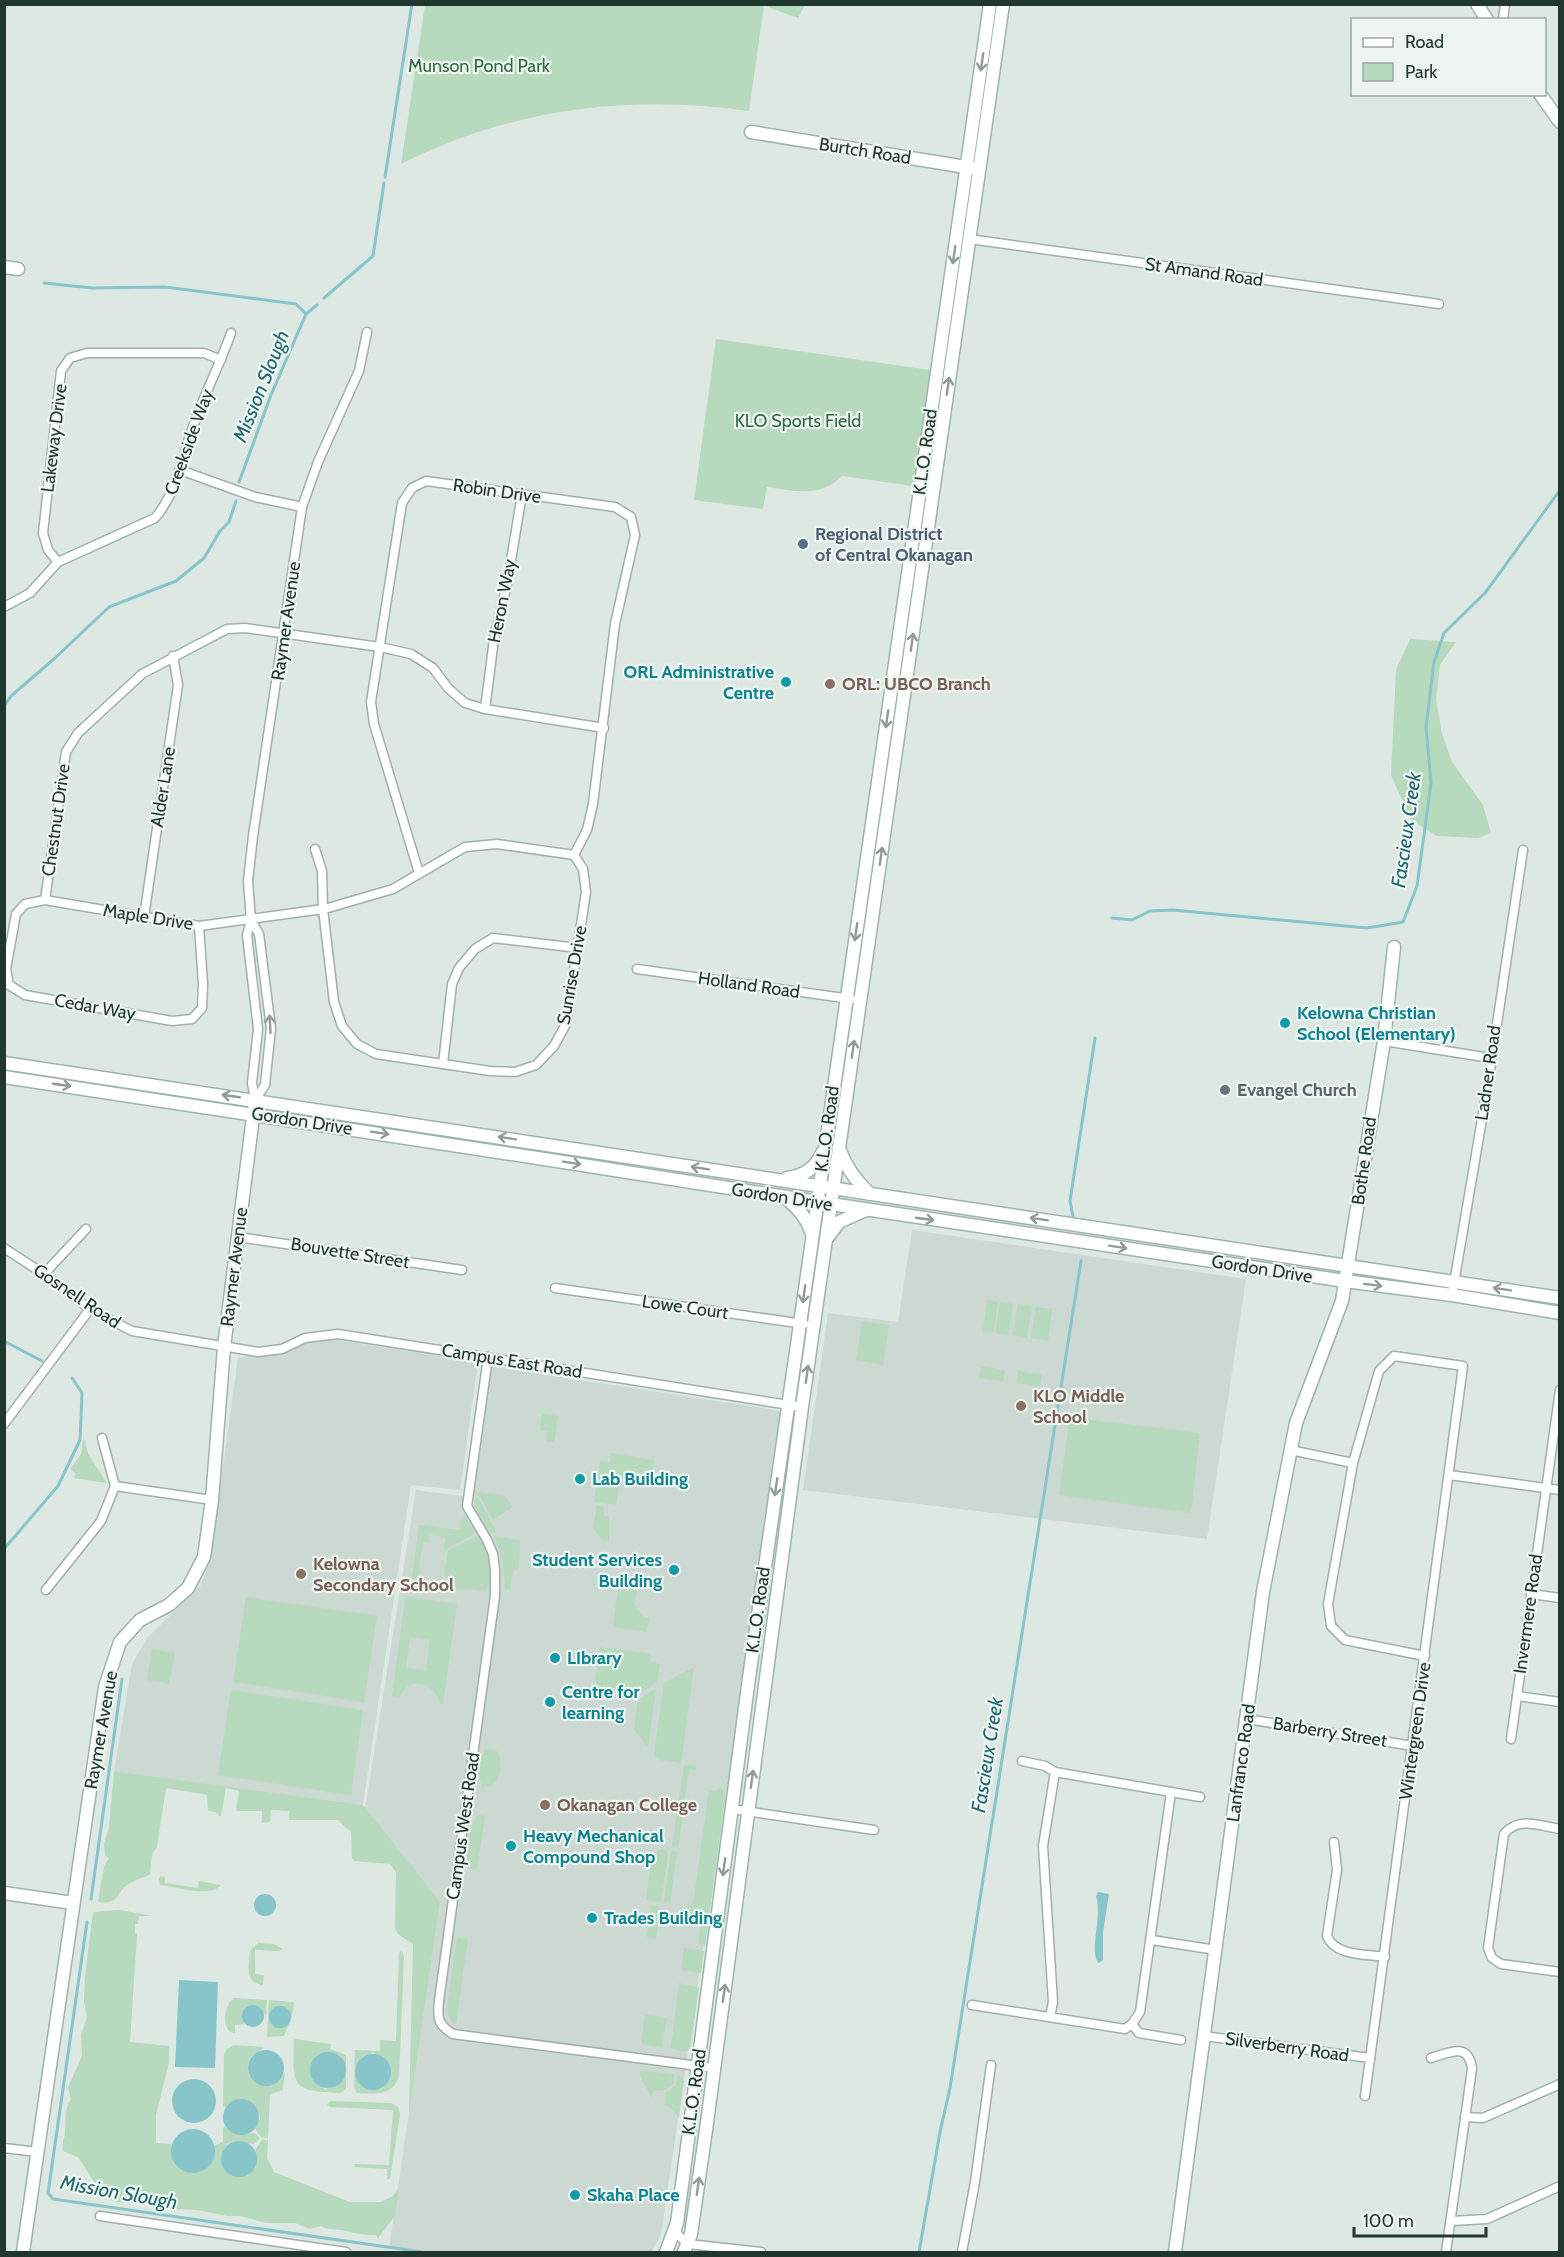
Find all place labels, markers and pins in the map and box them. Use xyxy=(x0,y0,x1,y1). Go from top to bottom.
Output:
place label: Regional District of Central Okanagan xyxy=(815,523,973,566)
marker: Regional District of Central Okanagan xyxy=(796,537,810,551)
place label: ORL Administrative Centre xyxy=(623,661,774,704)
place label: ORL: UBCO Branch xyxy=(842,673,991,695)
marker: ORL Administrative Centre xyxy=(779,675,793,689)
marker: ORL: UBCO Branch xyxy=(823,677,837,691)
place label: Kelowna Christian School (Elementary) xyxy=(1297,1002,1456,1045)
marker: Kelowna Christian School (Elementary) xyxy=(1278,1016,1292,1030)
place label: Evangel Church xyxy=(1237,1079,1357,1101)
marker: Evangel Church xyxy=(1218,1083,1232,1097)
place label: KLO Middle School xyxy=(1033,1385,1124,1428)
marker: KLO Middle School xyxy=(1014,1399,1028,1413)
place label: Lab Building xyxy=(592,1468,688,1490)
marker: Lab Building xyxy=(573,1472,587,1486)
place label: Student Services Building xyxy=(532,1549,662,1592)
place label: Kelowna Secondary School xyxy=(313,1553,454,1596)
marker: Student Services Building xyxy=(667,1563,681,1577)
marker: Kelowna Secondary School xyxy=(294,1567,308,1581)
place label: LIbrary xyxy=(567,1647,622,1669)
marker: LIbrary xyxy=(548,1651,562,1665)
place label: Centre for learning xyxy=(562,1681,639,1724)
marker: Centre for learning xyxy=(543,1695,557,1709)
place label: Okanagan College xyxy=(557,1794,697,1816)
marker: Okanagan College xyxy=(538,1798,552,1812)
place label: Heavy Mechanical Compound Shop xyxy=(523,1825,664,1868)
marker: Heavy Mechanical Compound Shop xyxy=(504,1839,518,1853)
place label: Trades Building xyxy=(604,1907,722,1929)
marker: Trades Building xyxy=(585,1911,599,1925)
place label: Skaha Place xyxy=(587,2184,680,2206)
marker: Skaha Place xyxy=(568,2188,582,2202)

